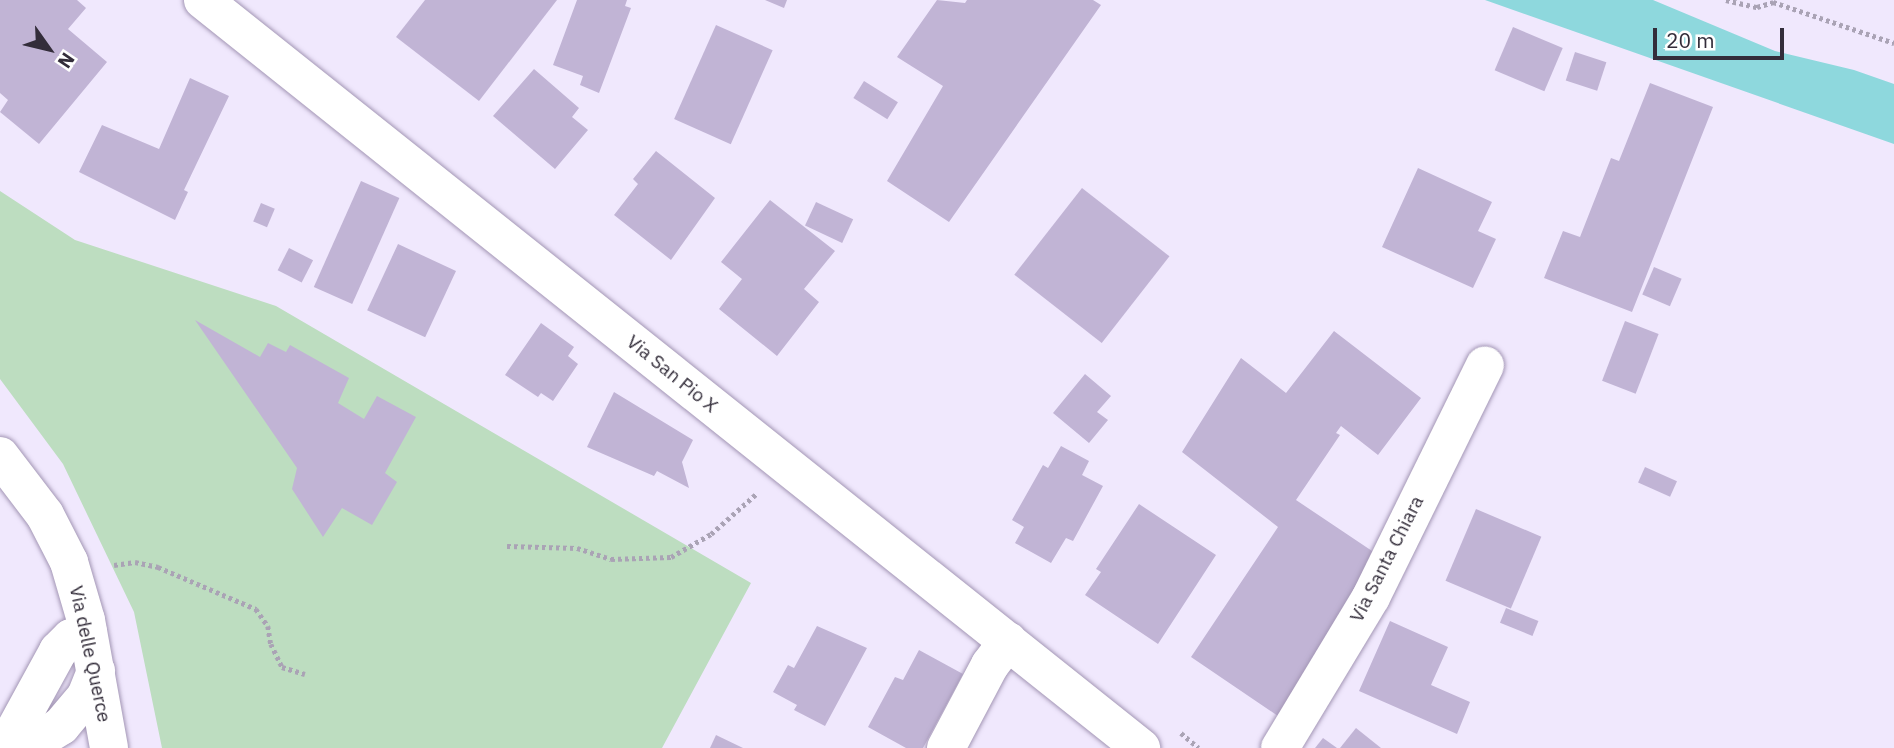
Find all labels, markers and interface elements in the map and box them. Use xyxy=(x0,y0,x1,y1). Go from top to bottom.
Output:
north arrow xyxy=(14,14,84,84)
scale bar xyxy=(1656,14,1787,58)
text: 20 m xyxy=(1666,26,1715,54)
text: N xyxy=(53,48,80,73)
street label: Via San Pio X xyxy=(622,330,722,418)
street label: Via Santa Chiara xyxy=(1345,492,1429,626)
street label: Via delle Querce xyxy=(64,584,116,724)

